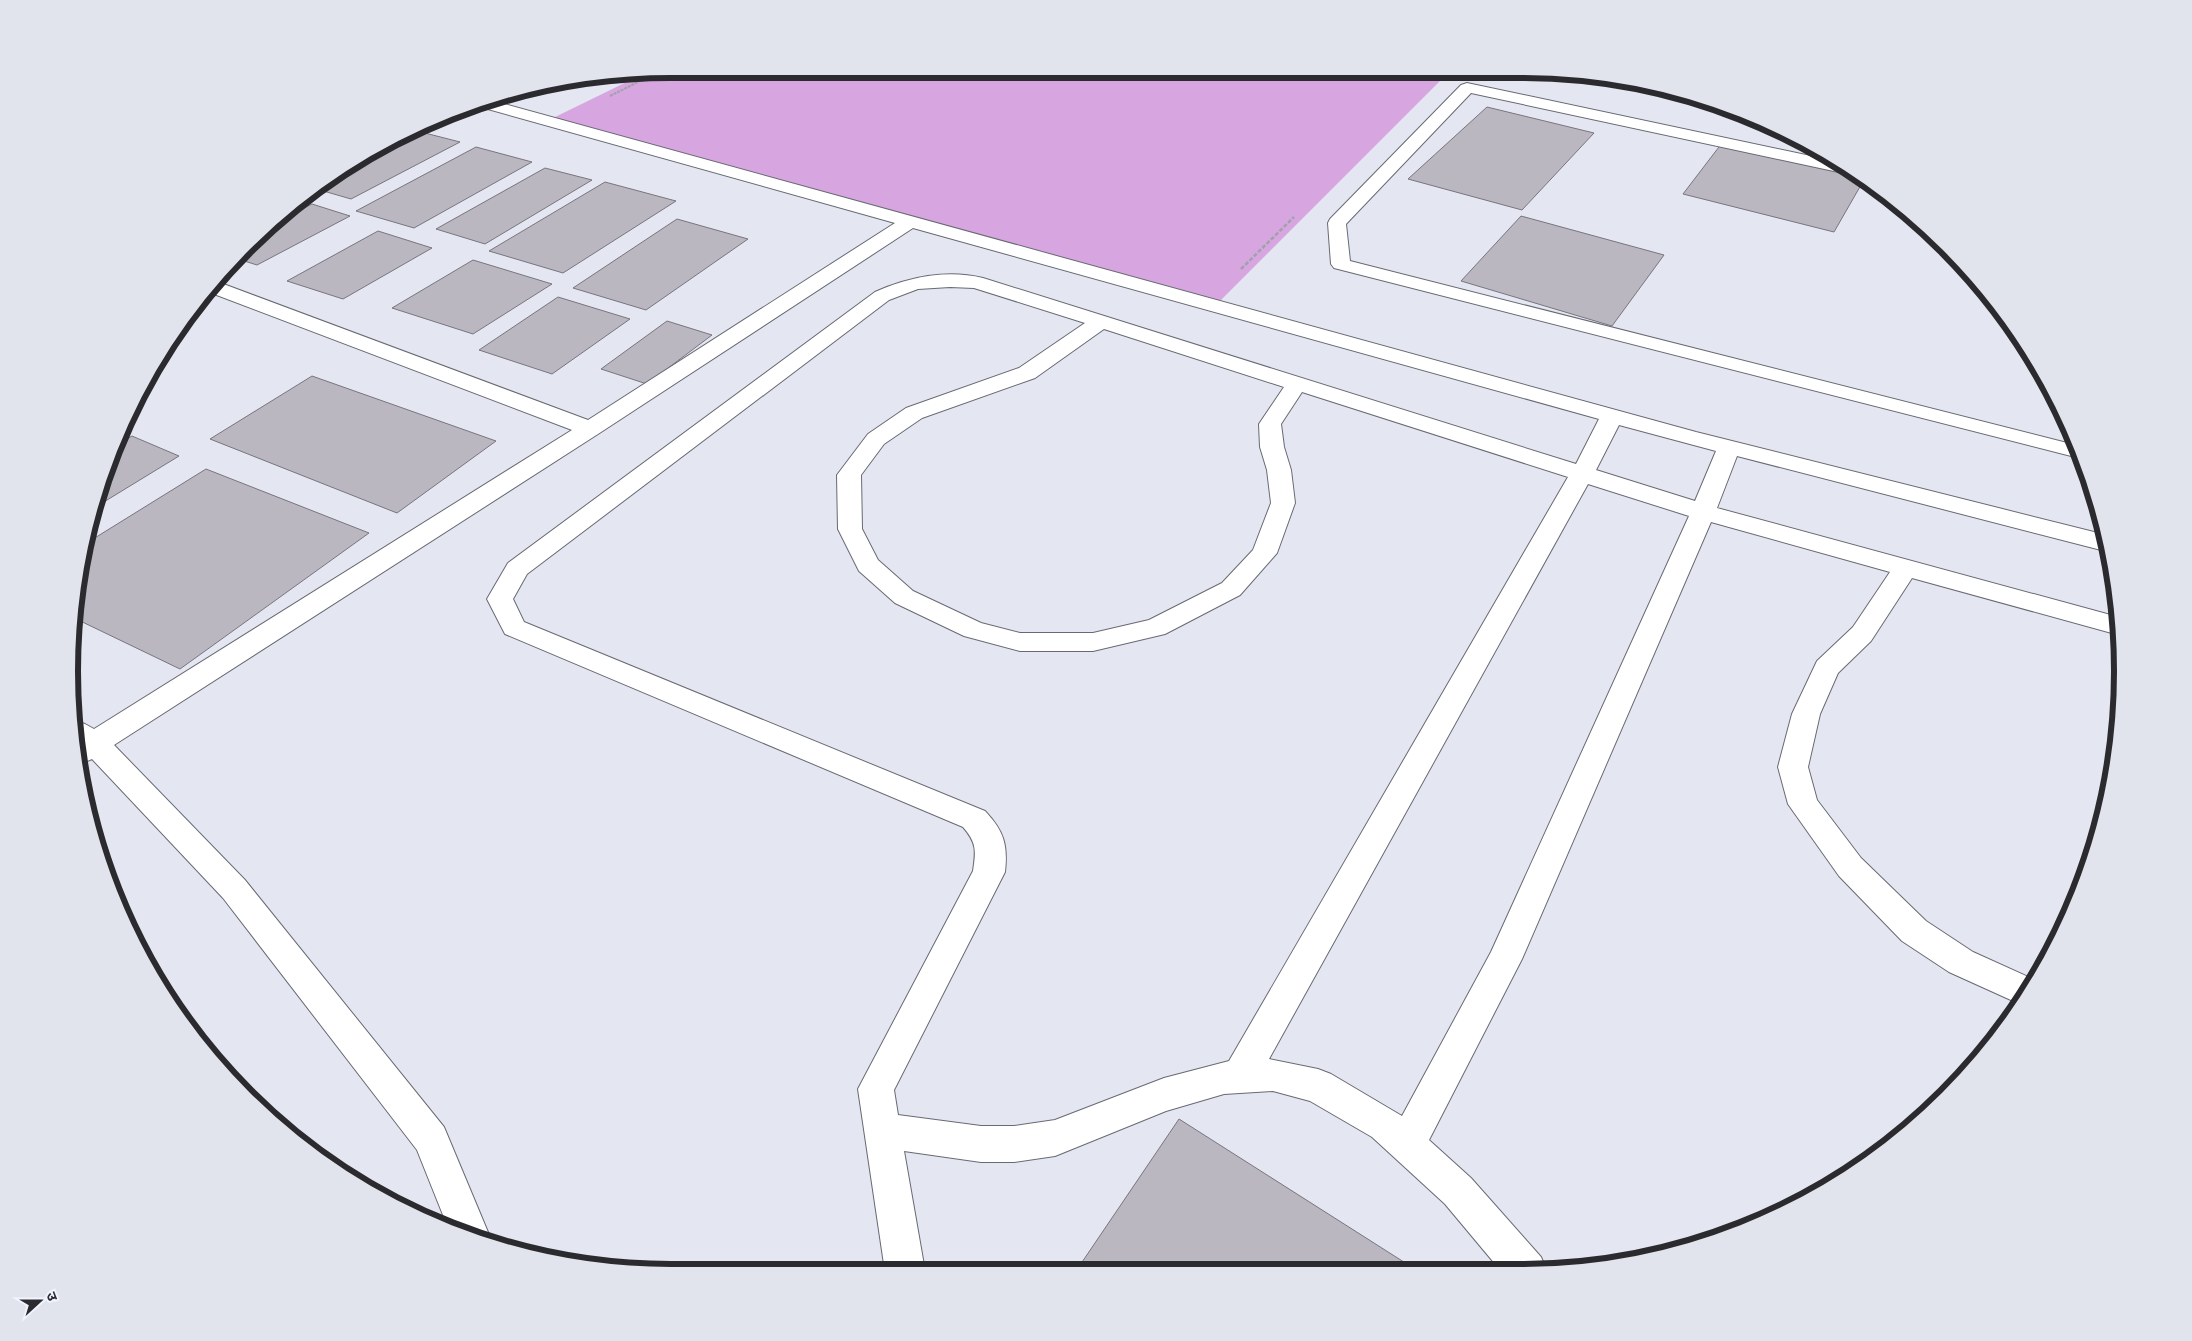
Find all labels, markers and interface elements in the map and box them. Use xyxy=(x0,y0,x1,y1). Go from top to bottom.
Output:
north arrow xyxy=(15,1276,65,1326)
text: उ xyxy=(42,1290,61,1304)

